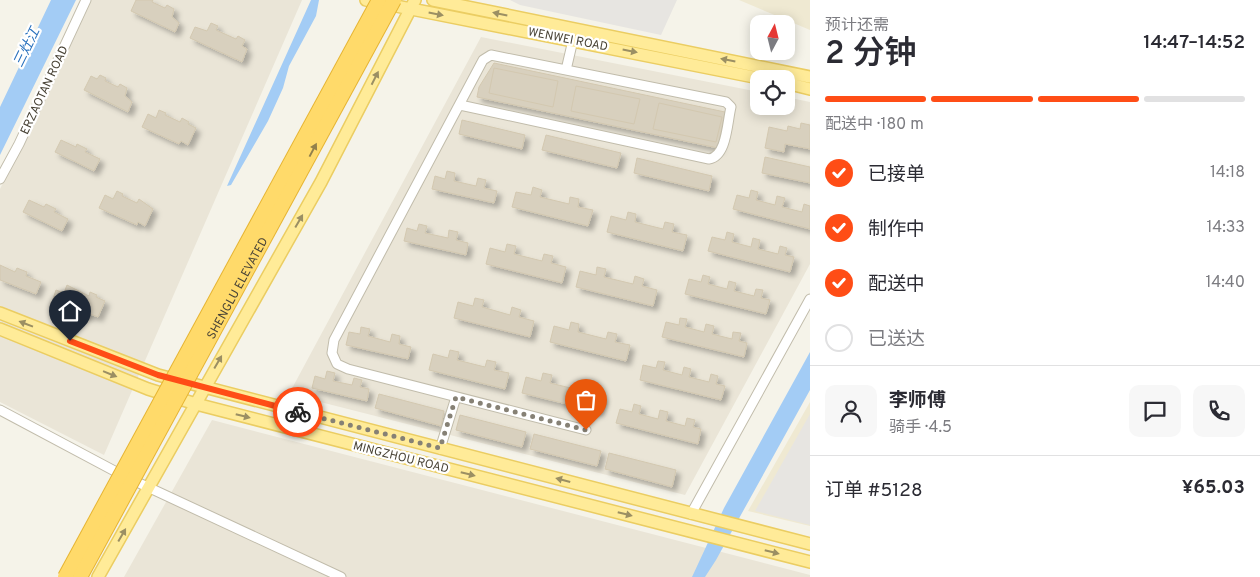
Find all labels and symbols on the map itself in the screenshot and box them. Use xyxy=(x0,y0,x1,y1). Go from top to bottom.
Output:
one-way arrow xyxy=(492,9,508,17)
one-way arrow xyxy=(428,10,444,18)
north arrow xyxy=(750,15,795,60)
water label: 三灶江 xyxy=(11,23,45,70)
street label: WENWEI ROAD xyxy=(527,24,609,56)
street label: ERZAOTAN ROAD xyxy=(17,44,72,137)
one-way arrow xyxy=(622,47,638,55)
one-way arrow xyxy=(720,56,736,64)
one-way arrow xyxy=(371,71,379,85)
one-way arrow xyxy=(309,143,317,157)
one-way arrow xyxy=(295,214,303,229)
street label: SHENGLU ELEVATED xyxy=(204,235,272,342)
pin xyxy=(49,290,91,341)
one-way arrow xyxy=(19,319,34,327)
one-way arrow xyxy=(214,356,223,369)
one-way arrow xyxy=(103,370,117,378)
pin xyxy=(565,379,607,430)
courier xyxy=(273,387,323,437)
one-way arrow xyxy=(235,412,250,420)
street label: MINGZHOU ROAD xyxy=(351,438,450,478)
one-way arrow xyxy=(460,470,475,478)
one-way arrow xyxy=(556,476,571,484)
one-way arrow xyxy=(618,511,633,519)
one-way arrow xyxy=(117,528,126,541)
one-way arrow xyxy=(765,548,780,556)

